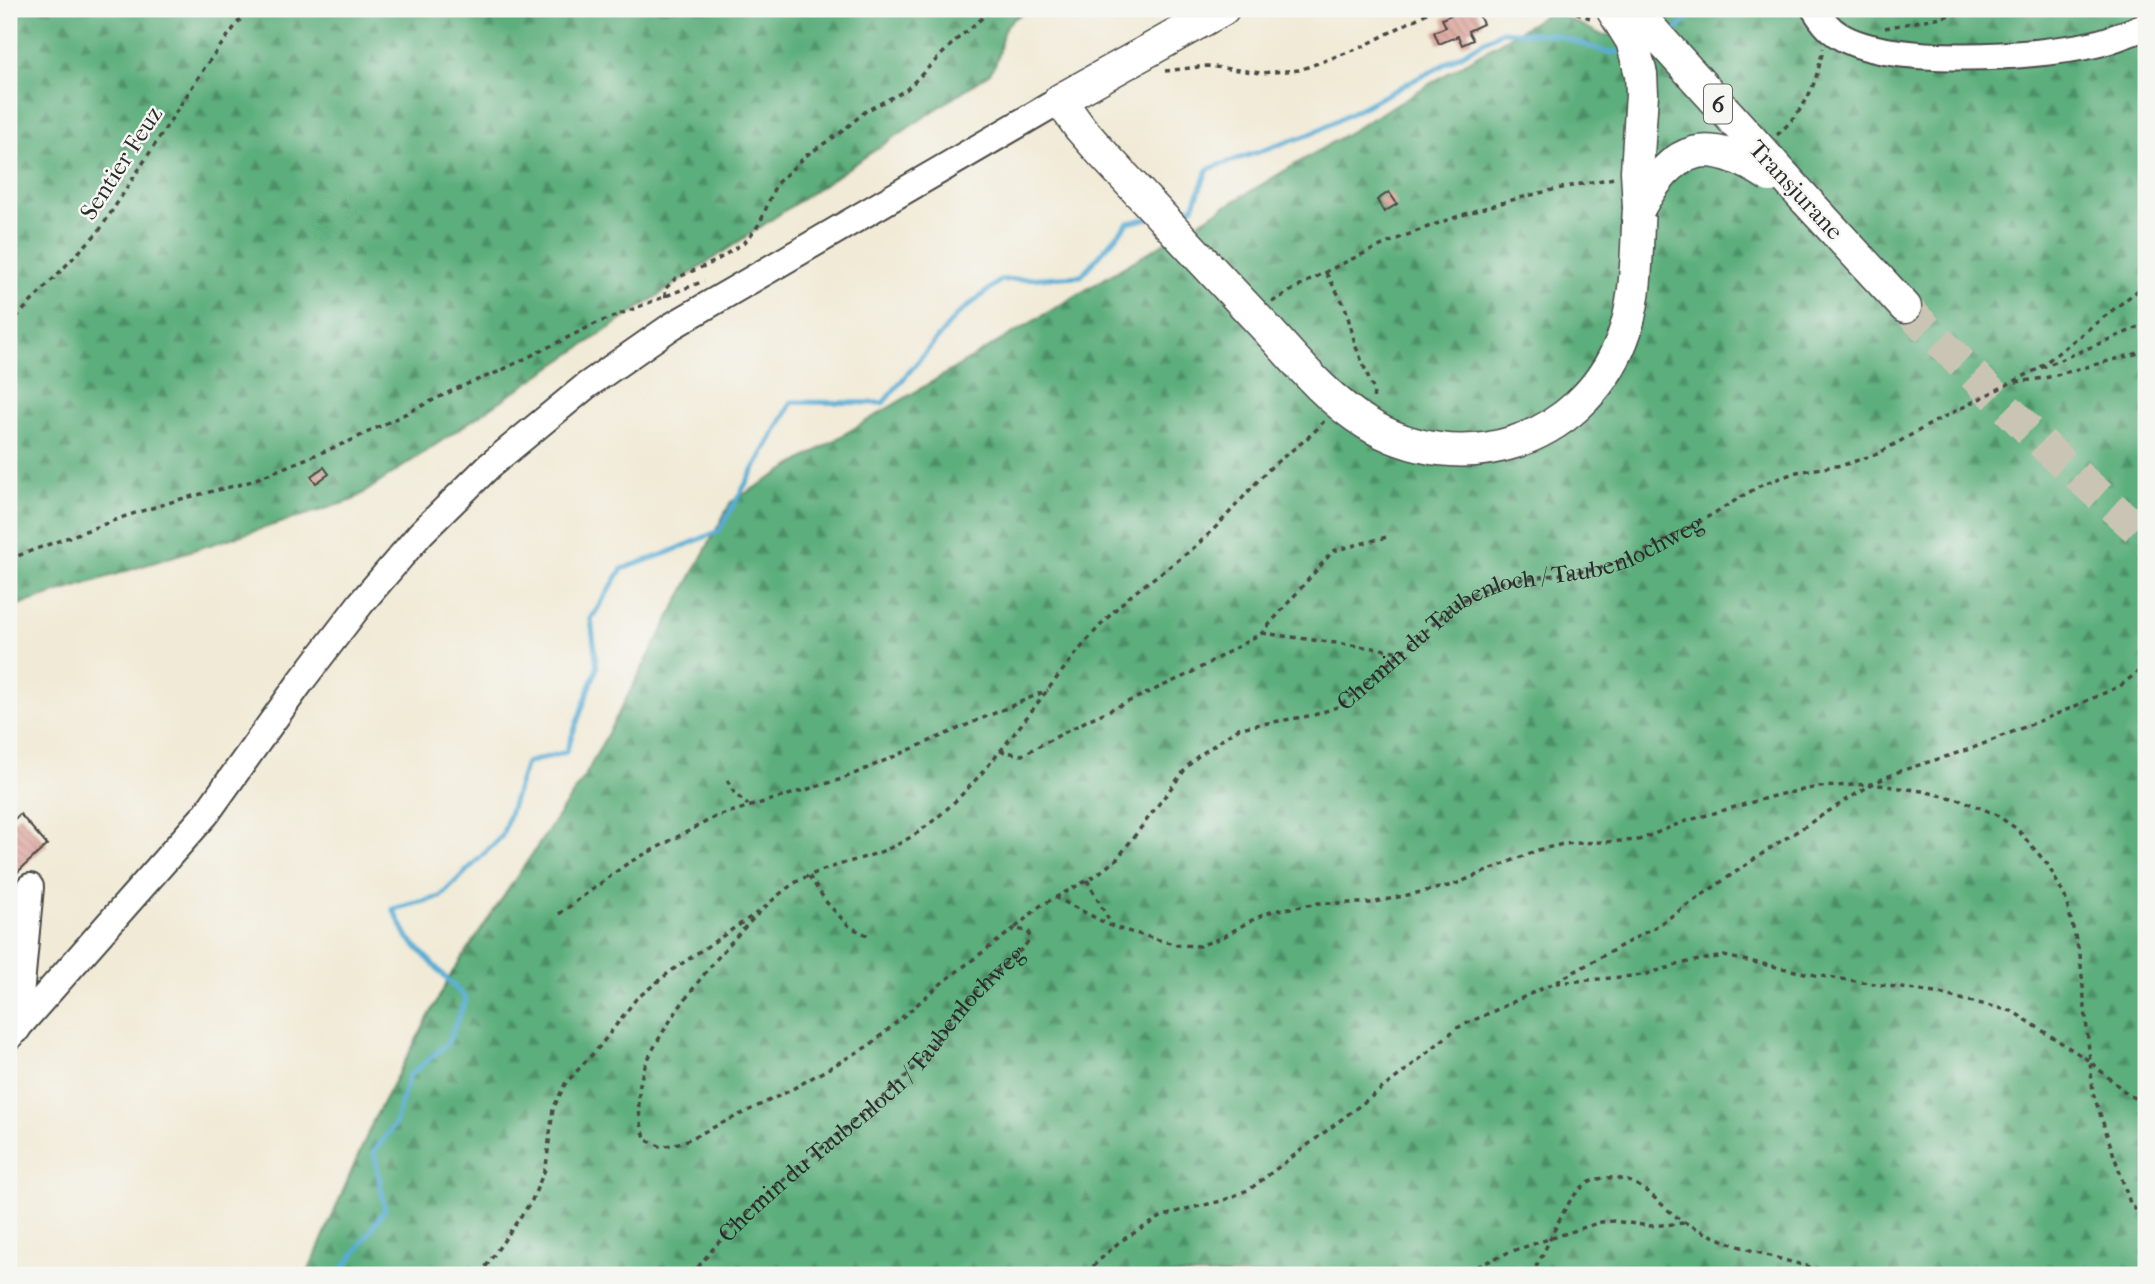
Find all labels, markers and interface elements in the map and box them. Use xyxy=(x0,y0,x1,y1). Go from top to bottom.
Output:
road number: 6 xyxy=(1704,85,1732,124)
street label: Sentier Feuz xyxy=(74,101,168,225)
street label: Transjurane xyxy=(1743,135,1849,245)
street label: Chemin du Taubenloch / Taubenlochweg xyxy=(1331,508,1710,716)
street label: Chemin du Taubenloch / Taubenlochweg xyxy=(712,938,1031,1248)

